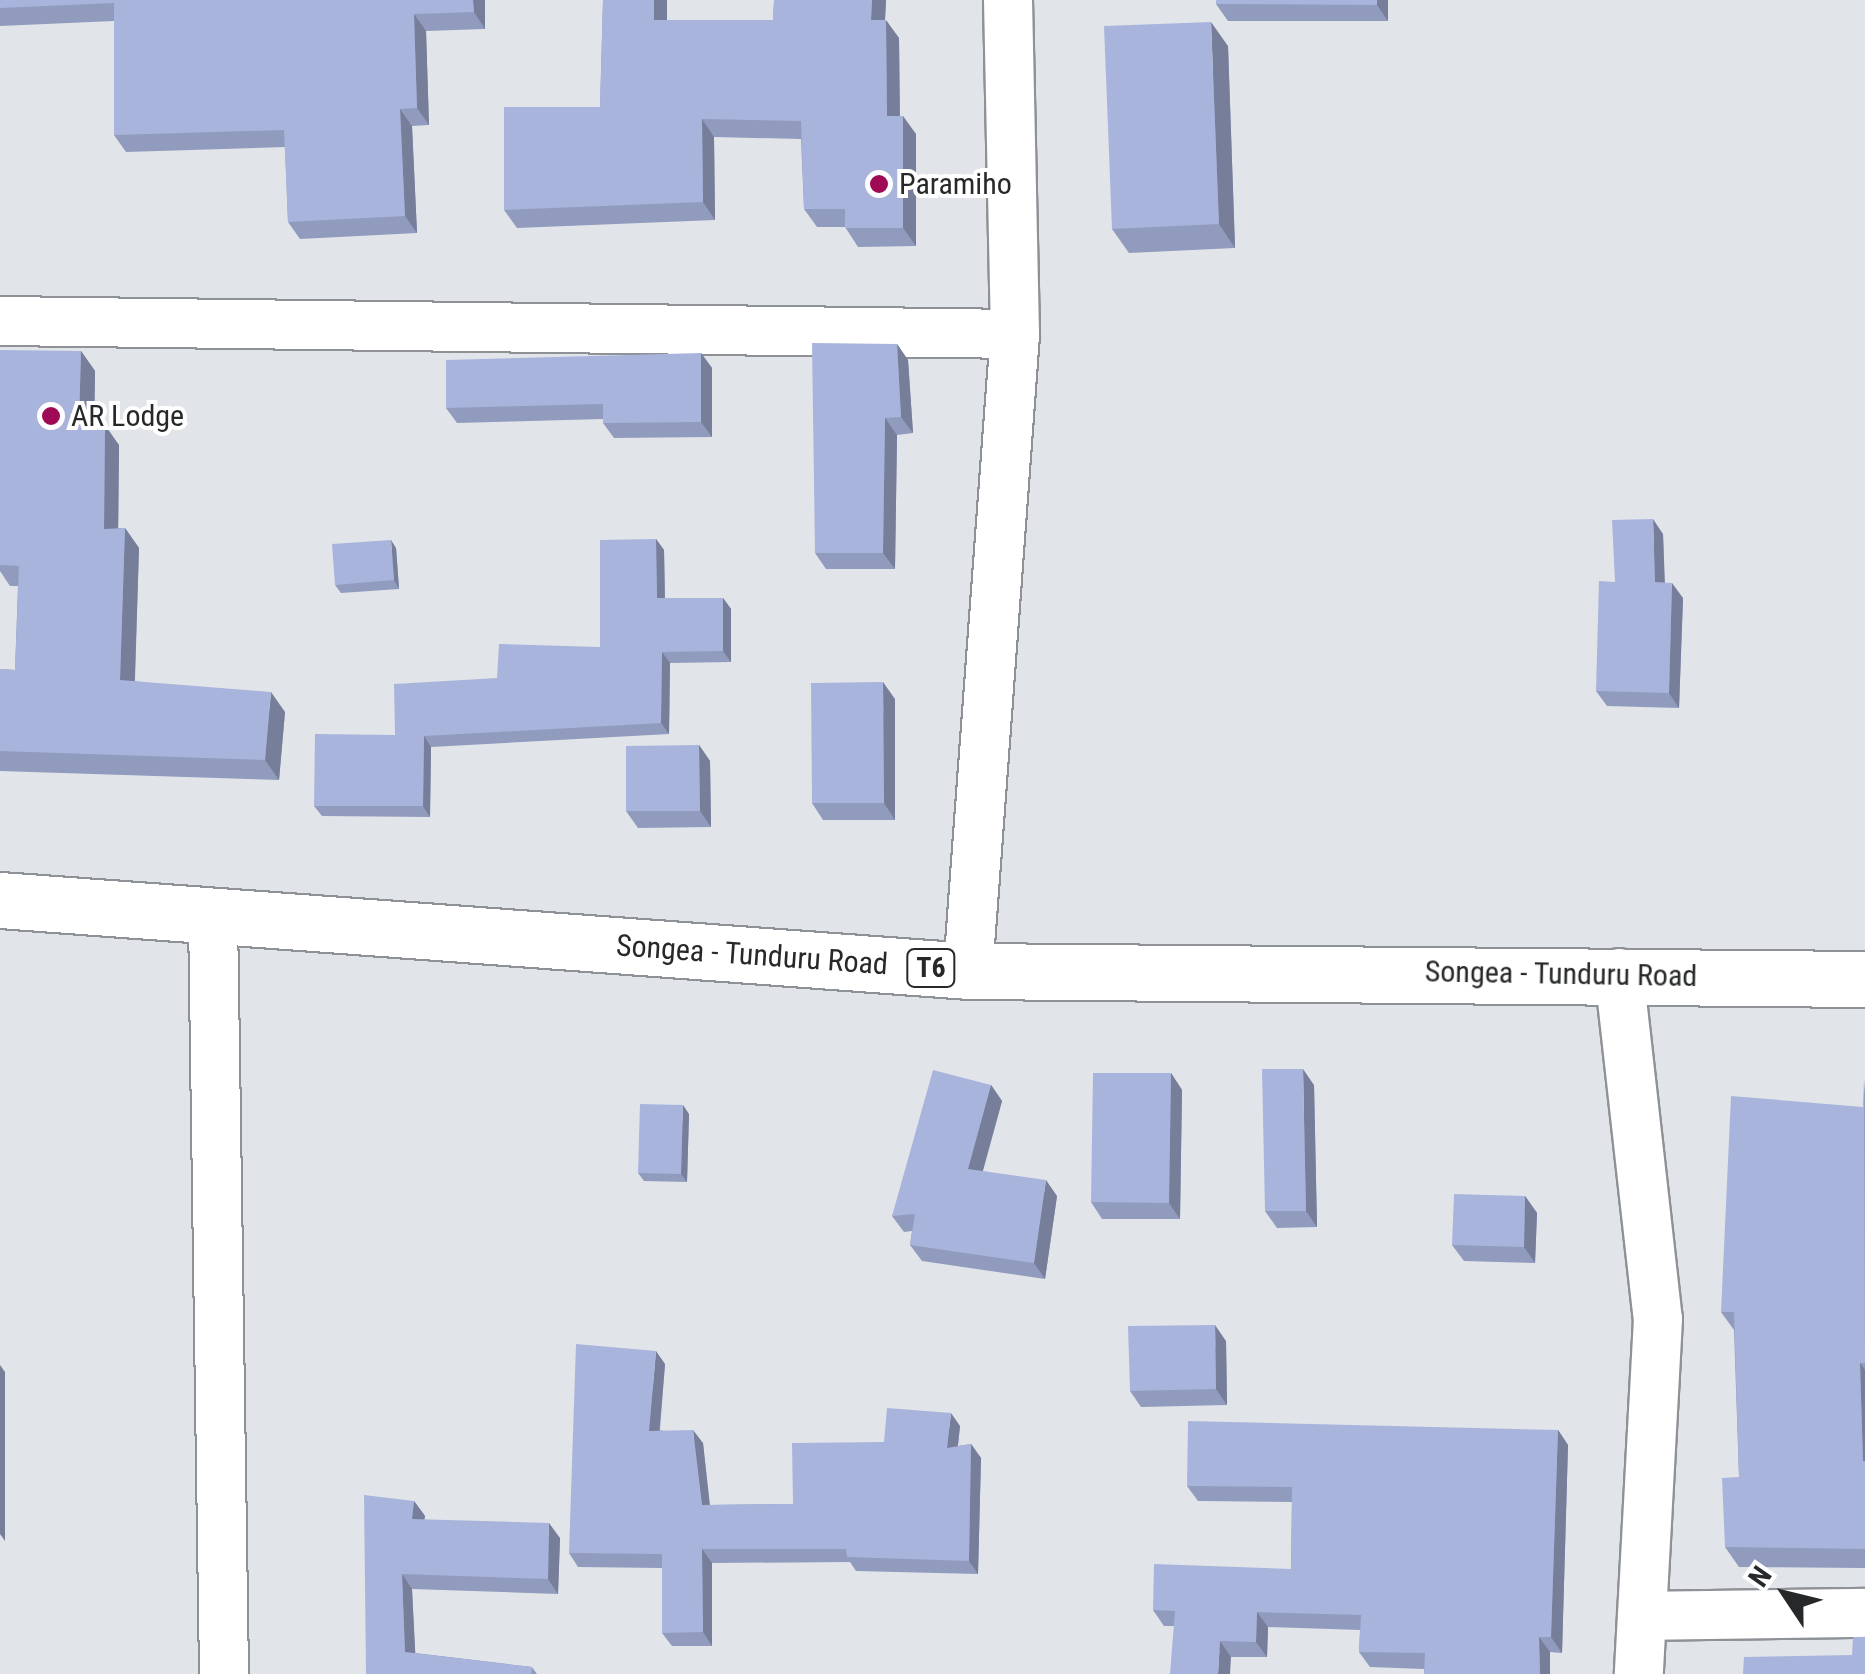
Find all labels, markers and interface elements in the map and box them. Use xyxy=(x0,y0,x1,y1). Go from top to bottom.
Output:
place label: Paramiho xyxy=(899,166,1012,202)
marker: Paramiho xyxy=(868,173,890,195)
place label: AR Lodge xyxy=(71,398,184,434)
marker: AR Lodge xyxy=(40,405,62,427)
street label: Songea - Tunduru Road xyxy=(615,928,889,982)
road number: T6 xyxy=(906,945,956,991)
street label: Songea - Tunduru Road xyxy=(1424,954,1698,994)
north arrow xyxy=(1735,1544,1835,1644)
text: N xyxy=(1742,1560,1778,1593)

